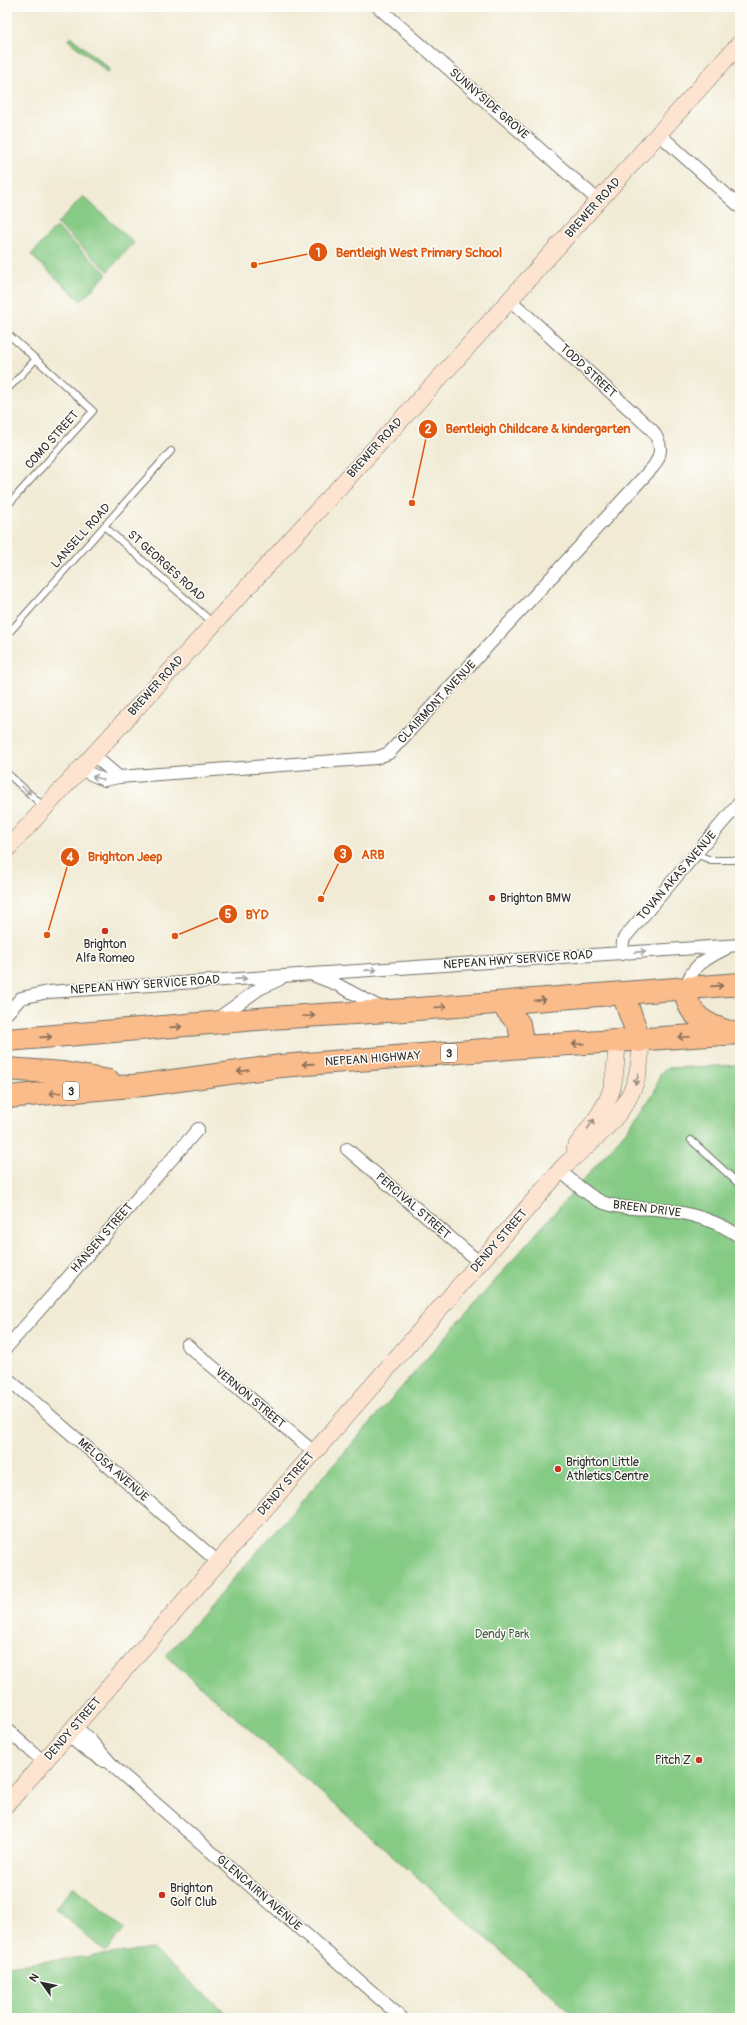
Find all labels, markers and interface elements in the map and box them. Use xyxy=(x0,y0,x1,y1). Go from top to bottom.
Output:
street label: SUNNYSIDE GROVE xyxy=(446,65,532,143)
street label: BREWER ROAD xyxy=(562,174,624,241)
callout: Bentleigh West Primary School xyxy=(308,240,511,265)
text: Bentleigh West Primary School xyxy=(336,245,502,261)
text: 1 xyxy=(316,246,320,261)
street label: TODD STREET xyxy=(557,341,620,401)
street label: COMO STREET xyxy=(22,408,82,472)
street label: BREWER ROAD xyxy=(344,414,406,481)
callout: Bentleigh Childcare & kindergarten xyxy=(418,416,639,441)
text: Bentleigh Childcare & kindergarten xyxy=(445,421,631,437)
text: 2 xyxy=(425,422,432,437)
street label: LANSELL ROAD xyxy=(48,500,114,571)
street label: ST GEORGES ROAD xyxy=(124,527,208,605)
street label: BREWER ROAD xyxy=(125,652,187,719)
street label: CLAIRMONT AVENUE xyxy=(395,657,479,747)
one-way arrow xyxy=(92,774,105,781)
one-way arrow xyxy=(21,786,31,795)
street label: TOVAN AKAS AVENUE xyxy=(634,828,720,924)
callout: ARB xyxy=(333,842,393,867)
callout: Brighton Jeep xyxy=(60,844,170,869)
text: 3 xyxy=(340,847,347,862)
text: ARB xyxy=(361,847,385,863)
text: Brighton Jeep xyxy=(88,849,162,865)
text: 4 xyxy=(66,850,74,865)
place label: Brighton BMW xyxy=(500,891,571,906)
marker: Brighton BMW xyxy=(487,893,497,903)
callout: BYD xyxy=(218,902,277,927)
text: 5 xyxy=(225,907,232,922)
text: BYD xyxy=(245,907,269,923)
marker: Brighton Alfa Romeo xyxy=(100,926,110,936)
place label: Brighton Alfa Romeo xyxy=(75,937,135,966)
street label: NEPEAN HWY SERVICE ROAD xyxy=(443,947,594,973)
one-way arrow xyxy=(633,949,646,956)
one-way arrow xyxy=(364,966,377,974)
street label: NEPEAN HWY SERVICE ROAD xyxy=(70,972,221,998)
one-way arrow xyxy=(234,975,247,982)
one-way arrow xyxy=(710,983,723,990)
one-way arrow xyxy=(533,996,546,1003)
one-way arrow xyxy=(434,1003,447,1011)
one-way arrow xyxy=(302,1012,315,1019)
one-way arrow xyxy=(169,1023,182,1031)
one-way arrow xyxy=(39,1033,52,1040)
one-way arrow xyxy=(678,1033,691,1040)
one-way arrow xyxy=(572,1040,585,1048)
road number: 3 xyxy=(441,1044,457,1062)
street label: NEPEAN HIGHWAY xyxy=(324,1048,422,1070)
one-way arrow xyxy=(302,1060,315,1067)
one-way arrow xyxy=(236,1067,249,1075)
one-way arrow xyxy=(633,1072,640,1085)
road number: 3 xyxy=(63,1082,79,1100)
one-way arrow xyxy=(49,1089,62,1097)
one-way arrow xyxy=(587,1119,595,1130)
street label: PERCIVAL STREET xyxy=(373,1170,454,1243)
street label: BREEN DRIVE xyxy=(612,1197,682,1221)
street label: HANSEN STREET xyxy=(68,1200,137,1276)
street label: DENDY STREET xyxy=(467,1206,531,1276)
street label: VERNON STREET xyxy=(212,1364,288,1432)
street label: MELOSA AVENUE xyxy=(75,1435,151,1505)
street label: DENDY STREET xyxy=(254,1449,318,1519)
place label: Brighton Little Athletics Centre xyxy=(566,1455,649,1484)
marker: Brighton Little Athletics Centre xyxy=(553,1464,563,1474)
park label: Dendy Park xyxy=(475,1627,529,1642)
street label: DENDY STREET xyxy=(41,1694,105,1764)
place label: Pitch Z xyxy=(655,1753,691,1768)
marker: Pitch Z xyxy=(694,1755,704,1765)
street label: GLENCAIRN AVENUE xyxy=(213,1852,305,1934)
place label: Brighton Golf Club xyxy=(170,1881,217,1910)
marker: Brighton Golf Club xyxy=(157,1890,167,1900)
north arrow xyxy=(22,1963,62,2003)
text: N xyxy=(27,1971,42,1984)

